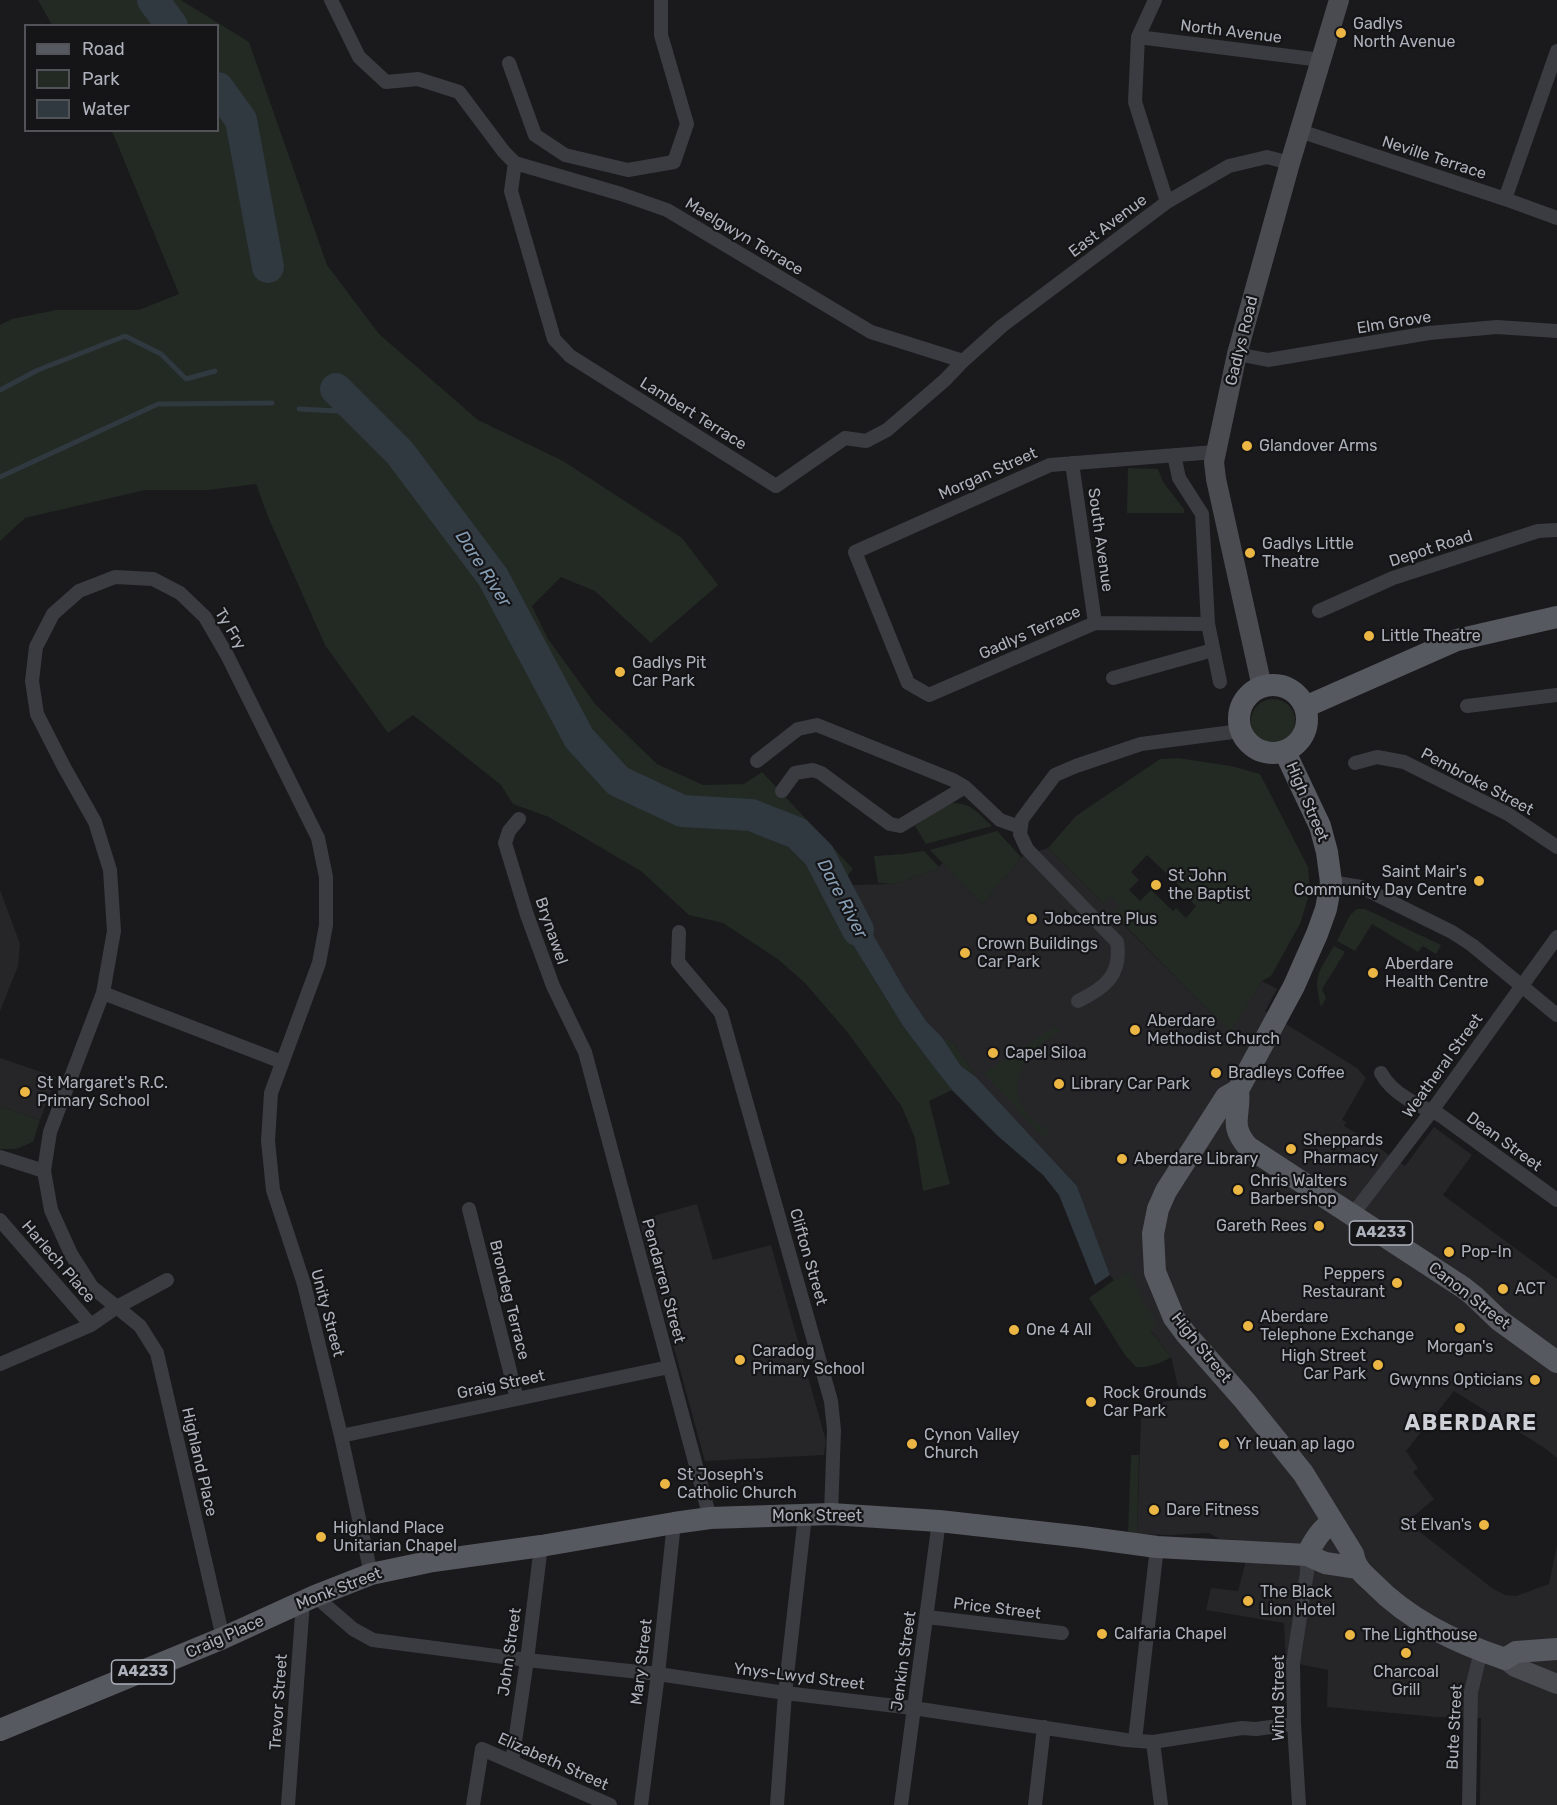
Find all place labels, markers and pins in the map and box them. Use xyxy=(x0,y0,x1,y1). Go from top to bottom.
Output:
place label: Gadlys North Avenue xyxy=(1353,14,1455,52)
marker: Gadlys North Avenue xyxy=(1334,26,1348,40)
place label: Glandover Arms xyxy=(1259,436,1377,456)
marker: Glandover Arms xyxy=(1240,439,1254,453)
place label: Gadlys Little Theatre xyxy=(1262,534,1354,572)
marker: Gadlys Little Theatre xyxy=(1243,546,1257,560)
place label: Little Theatre xyxy=(1381,626,1481,646)
marker: Little Theatre xyxy=(1362,629,1376,643)
place label: Gadlys Pit Car Park xyxy=(632,653,706,691)
marker: Gadlys Pit Car Park xyxy=(613,665,627,679)
place label: Saint Mair's Community Day Centre xyxy=(1294,862,1467,900)
place label: St John the Baptist xyxy=(1168,866,1250,904)
marker: Saint Mair's Community Day Centre xyxy=(1472,874,1486,888)
marker: St John the Baptist xyxy=(1149,878,1163,892)
place label: Jobcentre Plus xyxy=(1044,909,1157,929)
marker: Jobcentre Plus xyxy=(1025,912,1039,926)
place label: Crown Buildings Car Park xyxy=(977,934,1098,972)
marker: Crown Buildings Car Park xyxy=(958,946,972,960)
place label: Aberdare Health Centre xyxy=(1385,954,1488,992)
marker: Aberdare Health Centre xyxy=(1366,966,1380,980)
place label: Aberdare Methodist Church xyxy=(1147,1011,1280,1049)
marker: Aberdare Methodist Church xyxy=(1128,1023,1142,1037)
place label: Capel Siloa xyxy=(1005,1043,1087,1063)
marker: Capel Siloa xyxy=(986,1046,1000,1060)
place label: Bradleys Coffee xyxy=(1228,1063,1345,1083)
marker: Bradleys Coffee xyxy=(1209,1066,1223,1080)
place label: St Margaret's R.C. Primary School xyxy=(37,1073,168,1111)
place label: Library Car Park xyxy=(1071,1074,1190,1094)
marker: Library Car Park xyxy=(1052,1077,1066,1091)
marker: St Margaret's R.C. Primary School xyxy=(18,1085,32,1099)
place label: Sheppards Pharmacy xyxy=(1303,1130,1383,1168)
marker: Sheppards Pharmacy xyxy=(1284,1142,1298,1156)
place label: Aberdare Library xyxy=(1134,1149,1258,1169)
marker: Aberdare Library xyxy=(1115,1152,1129,1166)
place label: Chris Walters Barbershop xyxy=(1250,1171,1347,1209)
marker: Chris Walters Barbershop xyxy=(1231,1183,1245,1197)
place label: Gareth Rees xyxy=(1216,1216,1307,1236)
marker: Gareth Rees xyxy=(1312,1219,1326,1233)
place label: Pop-In xyxy=(1461,1242,1512,1262)
marker: Pop-In xyxy=(1442,1245,1456,1259)
place label: Peppers Restaurant xyxy=(1302,1264,1385,1302)
marker: Peppers Restaurant xyxy=(1390,1276,1404,1290)
place label: ACT xyxy=(1515,1279,1545,1299)
marker: ACT xyxy=(1496,1282,1510,1296)
place label: Aberdare Telephone Exchange xyxy=(1260,1307,1414,1345)
marker: Aberdare Telephone Exchange xyxy=(1241,1319,1255,1333)
place label: One 4 All xyxy=(1026,1320,1092,1340)
marker: Morgan's xyxy=(1453,1321,1467,1335)
marker: One 4 All xyxy=(1007,1323,1021,1337)
place label: Morgan's xyxy=(1427,1337,1493,1357)
place label: Caradog Primary School xyxy=(752,1341,865,1379)
place label: High Street Car Park xyxy=(1281,1346,1366,1384)
marker: Caradog Primary School xyxy=(733,1353,747,1367)
marker: High Street Car Park xyxy=(1371,1358,1385,1372)
place label: Gwynns Opticians xyxy=(1389,1370,1523,1390)
marker: Gwynns Opticians xyxy=(1528,1373,1542,1387)
place label: Rock Grounds Car Park xyxy=(1103,1383,1207,1421)
marker: Rock Grounds Car Park xyxy=(1084,1395,1098,1409)
place label: Cynon Valley Church xyxy=(924,1425,1020,1463)
place label: Yr Ieuan ap Iago xyxy=(1236,1434,1355,1454)
marker: Cynon Valley Church xyxy=(905,1437,919,1451)
marker: Yr Ieuan ap Iago xyxy=(1217,1437,1231,1451)
place label: St Joseph's Catholic Church xyxy=(677,1465,797,1503)
marker: St Joseph's Catholic Church xyxy=(658,1477,672,1491)
place label: Dare Fitness xyxy=(1166,1500,1259,1520)
marker: Dare Fitness xyxy=(1147,1503,1161,1517)
place label: St Elvan's xyxy=(1400,1515,1472,1535)
place label: Highland Place Unitarian Chapel xyxy=(333,1518,457,1556)
marker: St Elvan's xyxy=(1477,1518,1491,1532)
marker: Highland Place Unitarian Chapel xyxy=(314,1530,328,1544)
place label: The Black Lion Hotel xyxy=(1260,1582,1335,1620)
marker: The Black Lion Hotel xyxy=(1241,1594,1255,1608)
place label: Calfaria Chapel xyxy=(1114,1624,1227,1644)
place label: The Lighthouse xyxy=(1362,1625,1478,1645)
marker: Calfaria Chapel xyxy=(1095,1627,1109,1641)
marker: The Lighthouse xyxy=(1343,1628,1357,1642)
marker: Charcoal Grill xyxy=(1399,1646,1413,1660)
place label: Charcoal Grill xyxy=(1373,1662,1439,1700)

